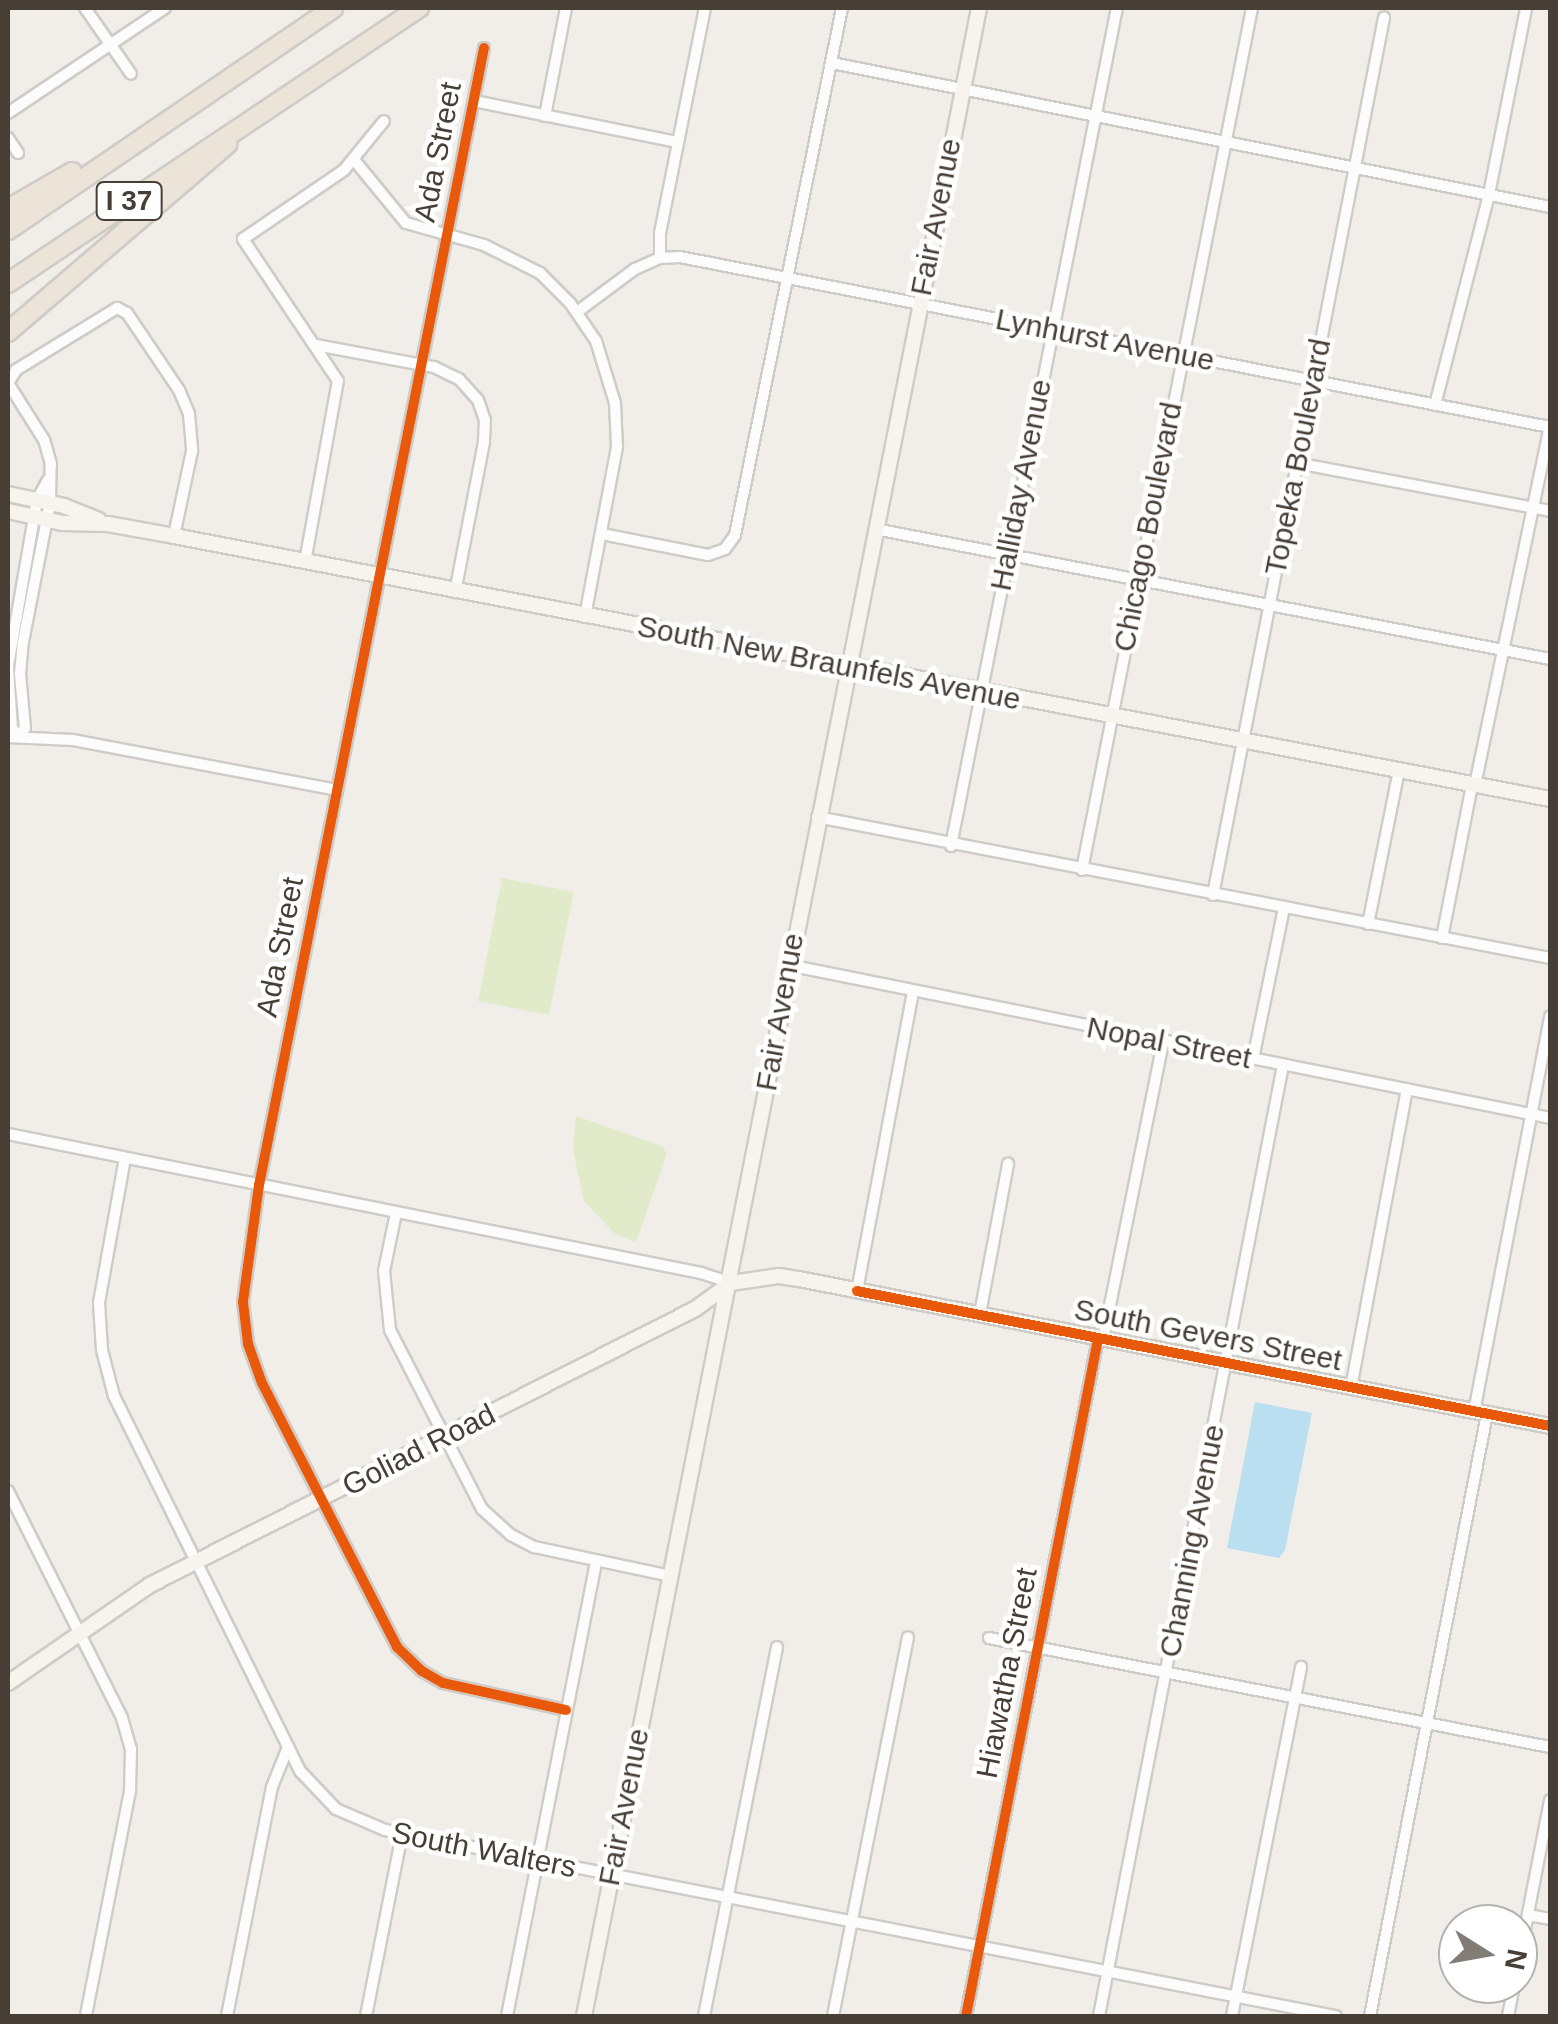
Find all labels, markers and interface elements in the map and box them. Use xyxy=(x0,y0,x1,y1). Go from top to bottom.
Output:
street label: Ada Street xyxy=(407,79,469,225)
street label: Fair Avenue xyxy=(903,134,969,300)
road number: I 37 xyxy=(94,178,164,224)
street label: Lynhurst Avenue xyxy=(992,301,1218,379)
street label: Topeka Boulevard xyxy=(1257,336,1339,578)
street label: Halliday Avenue xyxy=(983,375,1059,595)
street label: Chicago Boulevard xyxy=(1106,399,1190,655)
street label: South New Braunfels Avenue xyxy=(633,608,1025,718)
street label: Ada Street xyxy=(249,874,311,1020)
street label: Fair Avenue xyxy=(748,929,812,1095)
street label: Nopal Street xyxy=(1084,1009,1254,1077)
street label: South Gevers Street xyxy=(1071,1291,1345,1379)
street label: Goliad Road xyxy=(337,1396,501,1504)
street label: Channing Avenue xyxy=(1152,1421,1232,1661)
street label: Hiawatha Street xyxy=(969,1565,1045,1781)
street label: Fair Avenue xyxy=(591,1724,657,1890)
street label: South Walters xyxy=(389,1814,579,1886)
north arrow xyxy=(1438,1904,1538,2004)
text: N xyxy=(1499,1947,1533,1972)

